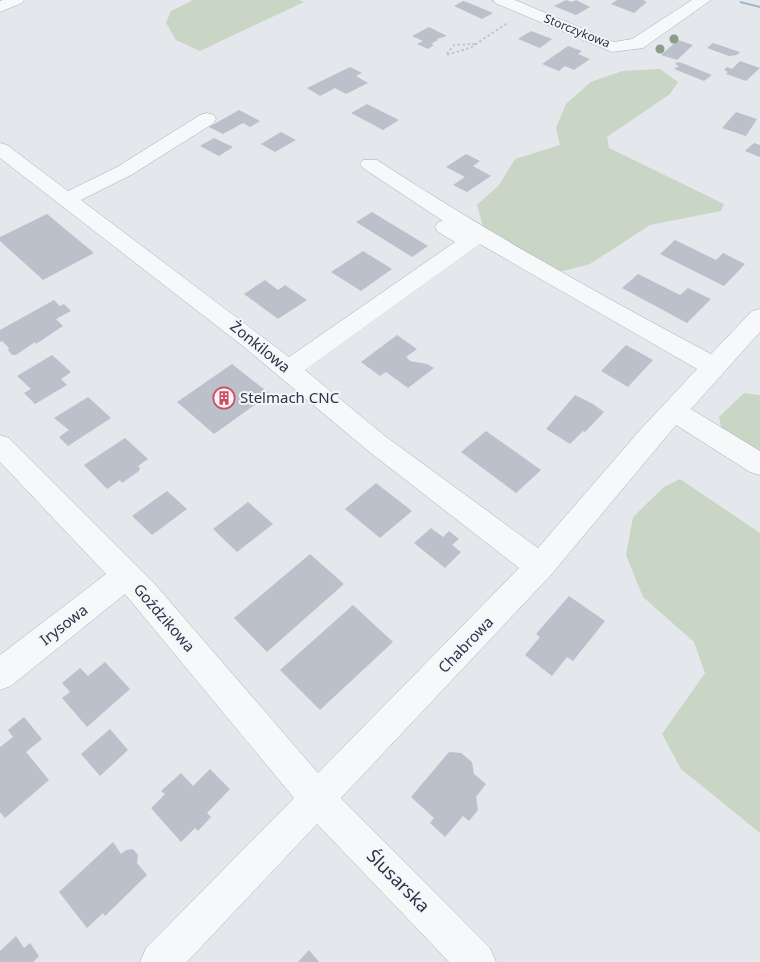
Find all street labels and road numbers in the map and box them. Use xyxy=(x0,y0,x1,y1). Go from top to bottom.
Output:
street label: Storczykowa xyxy=(542,10,613,52)
street label: Żonkilowa xyxy=(226,316,295,377)
street label: Goździkowa xyxy=(130,579,200,656)
street label: Irysowa xyxy=(36,599,91,649)
street label: Chabrowa xyxy=(433,612,497,677)
street label: Ślusarska xyxy=(362,843,436,917)

